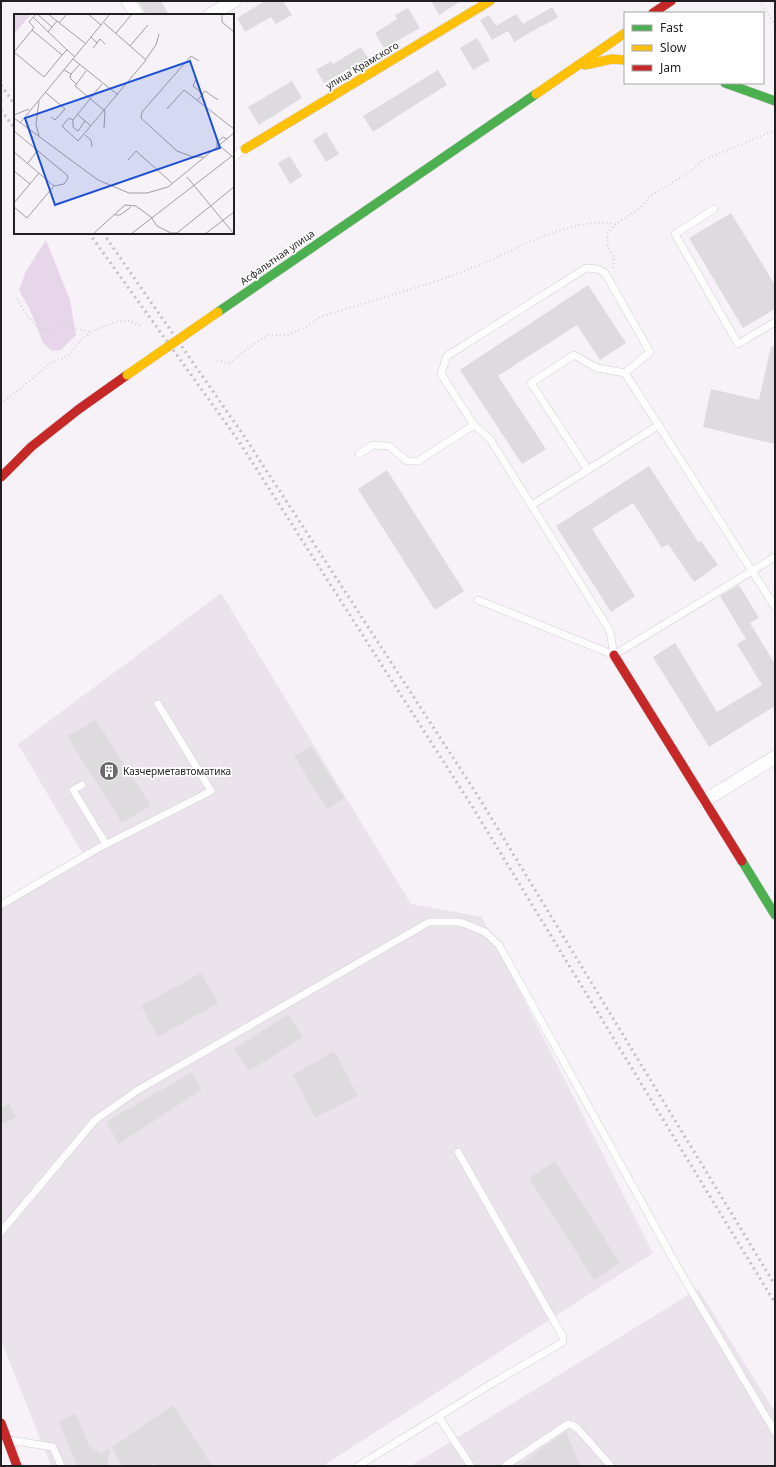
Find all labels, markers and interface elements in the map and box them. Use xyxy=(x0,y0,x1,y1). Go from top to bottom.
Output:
legend xyxy=(624,12,764,84)
inset map xyxy=(14,14,234,234)
text: Fast xyxy=(660,19,684,36)
street label: улица Крамского xyxy=(323,38,401,92)
text: Slow xyxy=(660,39,687,56)
text: Jam xyxy=(659,59,681,76)
street label: Асфальтная улица xyxy=(237,226,317,288)
building icon: Казчерметавтоматика xyxy=(98,760,120,782)
place label: Казчерметавтоматика xyxy=(123,764,231,778)

